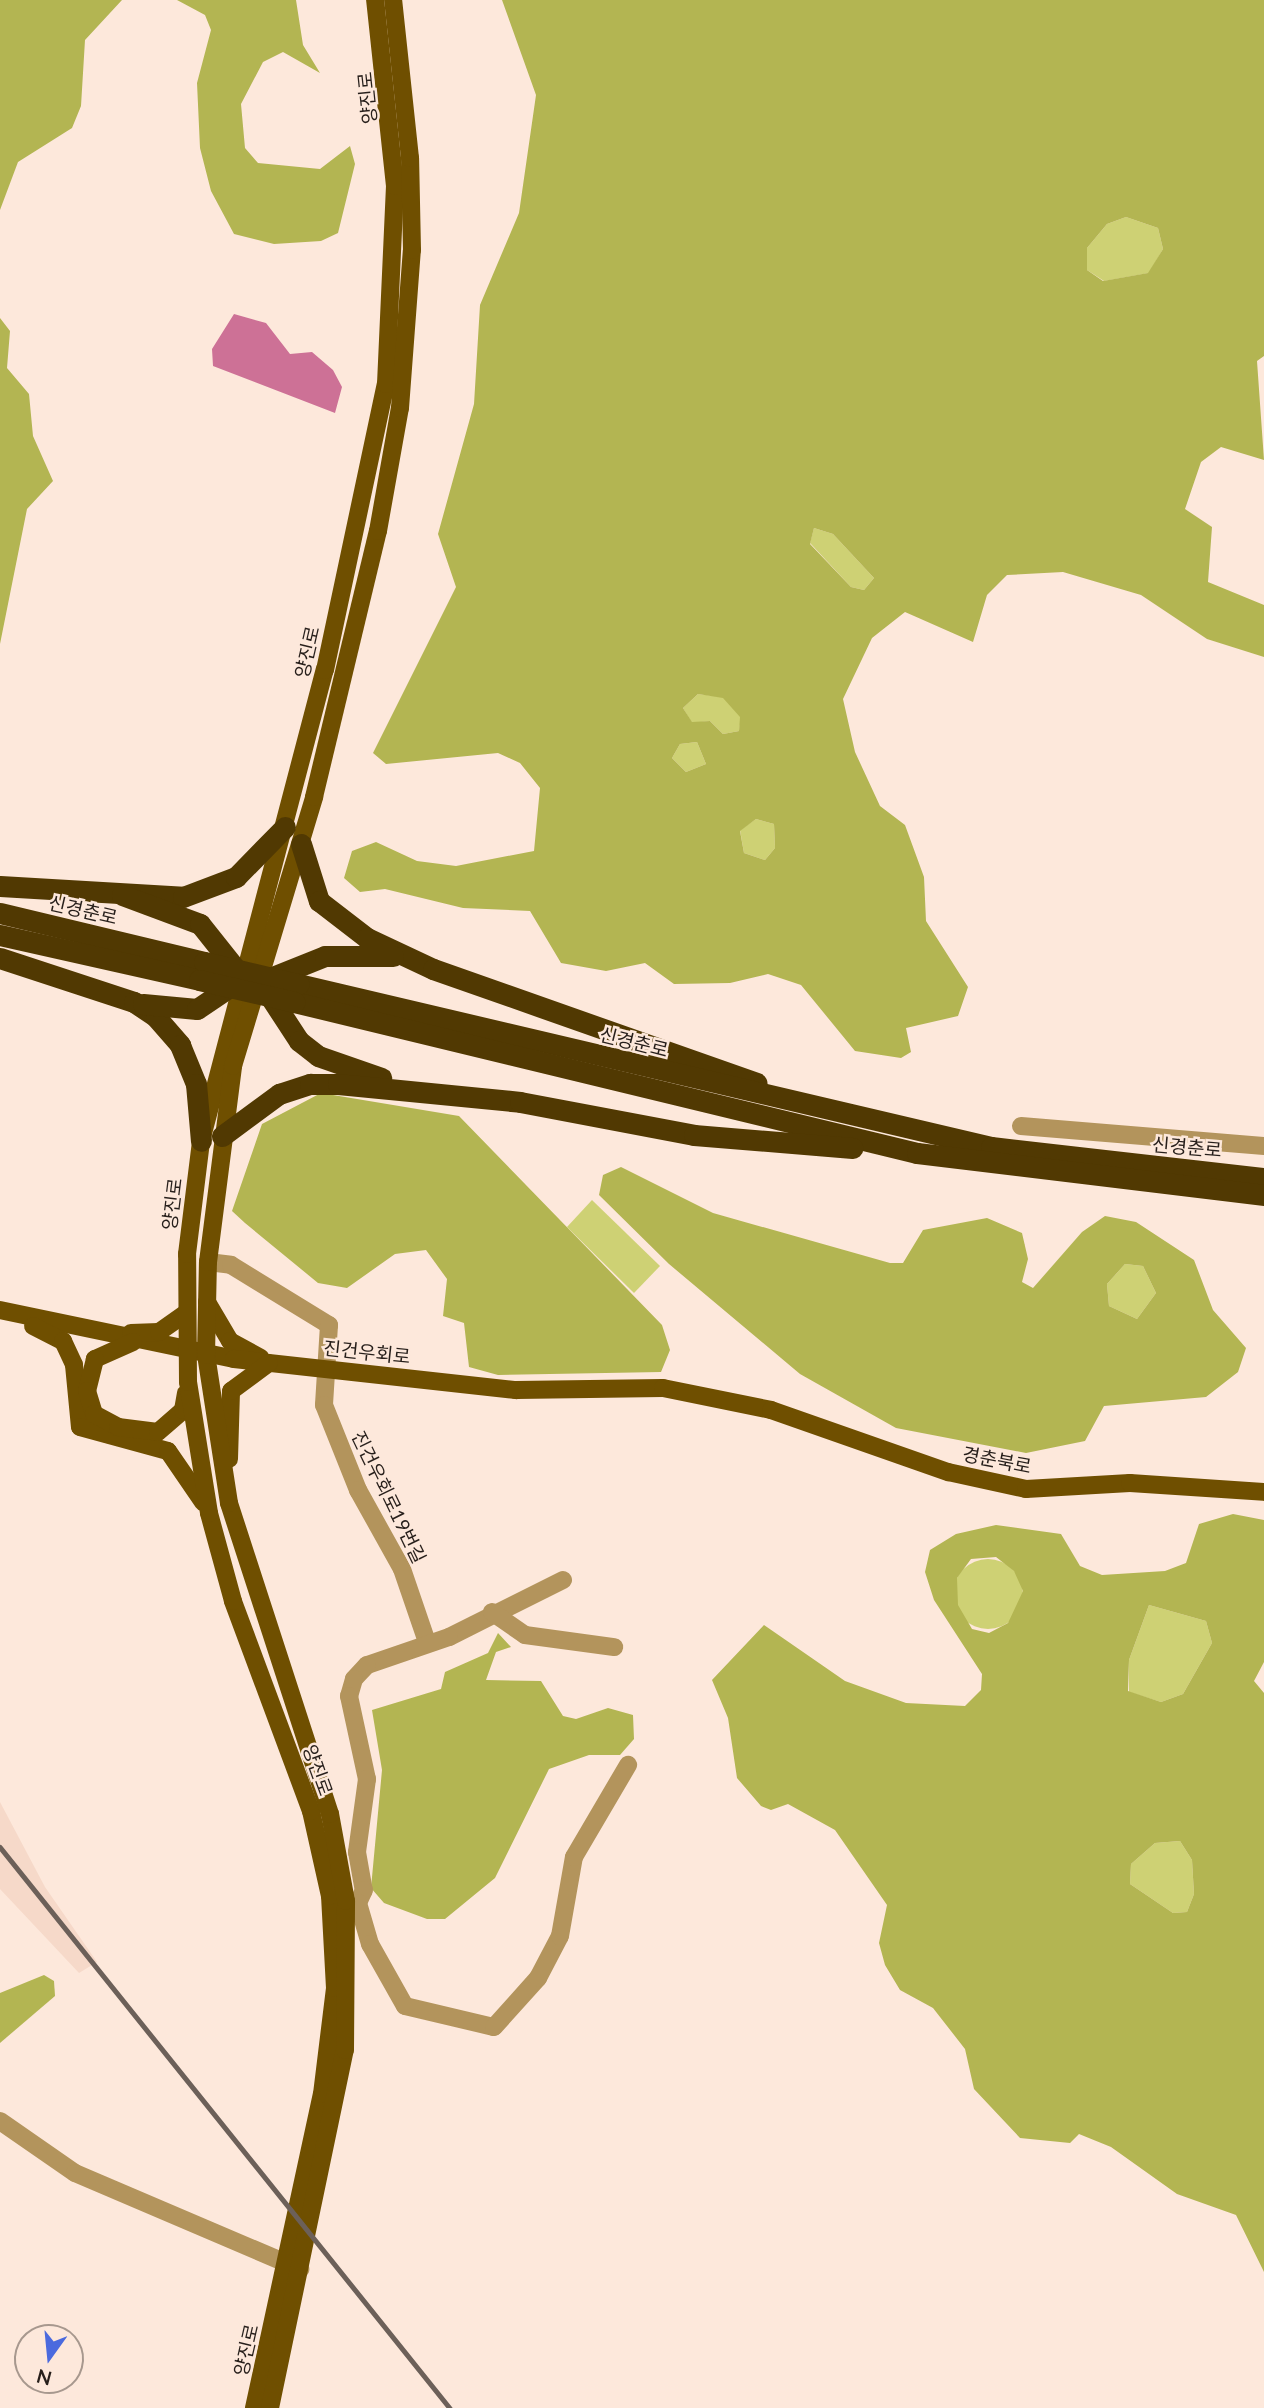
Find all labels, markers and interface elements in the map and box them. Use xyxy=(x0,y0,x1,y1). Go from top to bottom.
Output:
street label: 양진로 xyxy=(353,71,381,125)
street label: 양진로 xyxy=(290,624,324,680)
street label: 신경춘로 xyxy=(46,891,120,929)
street label: 신경춘로 xyxy=(597,1022,671,1062)
street label: 신경춘로 xyxy=(1151,1133,1223,1161)
street label: 양진로 xyxy=(157,1177,187,1231)
street label: 진건우회로 xyxy=(322,1336,412,1368)
street label: 진건우회로19번길 xyxy=(347,1427,431,1567)
street label: 경춘북로 xyxy=(961,1442,1033,1478)
street label: 양진로 xyxy=(298,1741,338,1799)
street label: 양진로 xyxy=(229,2322,263,2378)
north arrow xyxy=(14,2324,84,2394)
text: N xyxy=(34,2365,54,2391)

